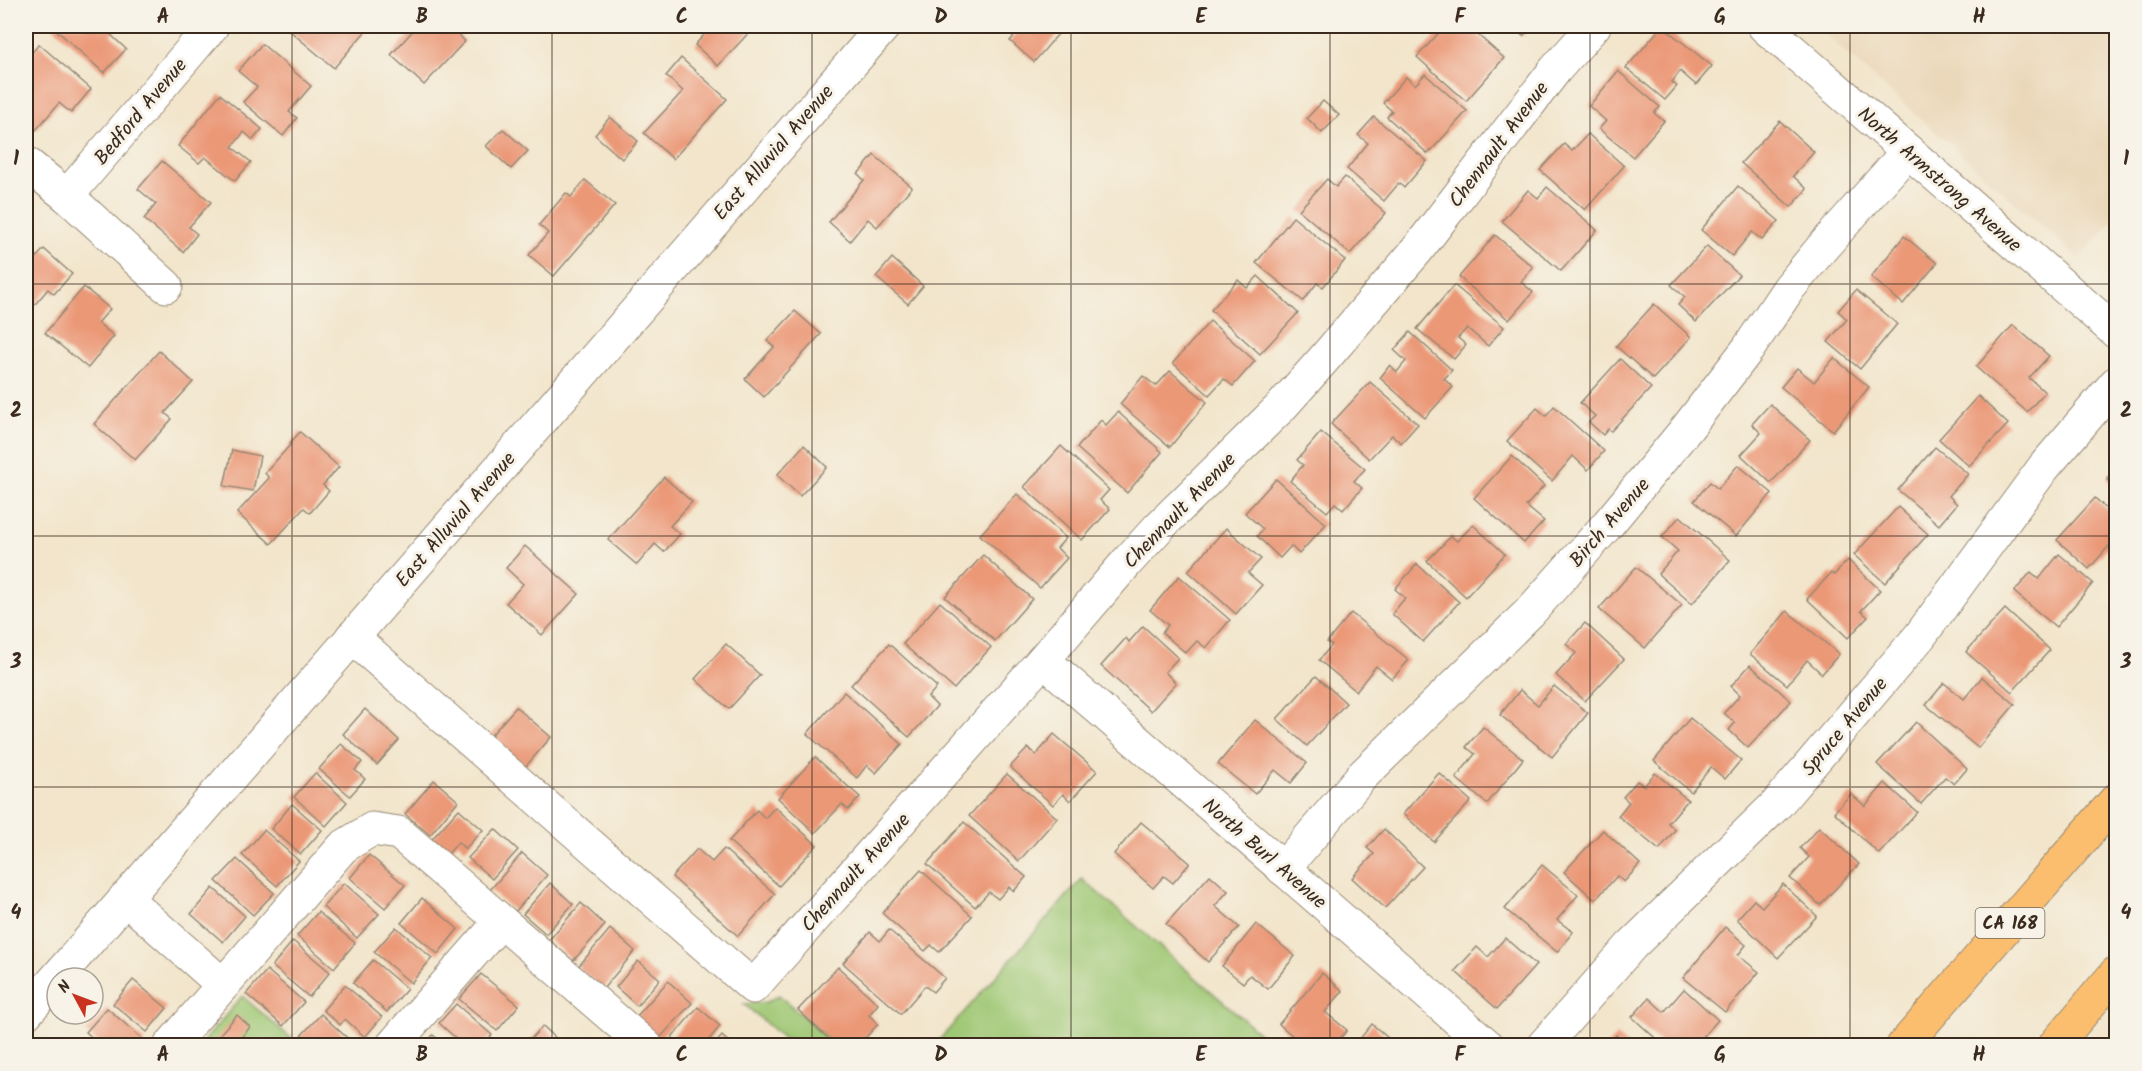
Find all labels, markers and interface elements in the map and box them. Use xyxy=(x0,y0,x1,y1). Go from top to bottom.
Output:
text: A xyxy=(157,2,169,34)
text: B xyxy=(416,2,428,34)
text: C xyxy=(676,2,688,34)
text: D xyxy=(934,2,948,34)
text: E xyxy=(1195,2,1207,34)
text: F xyxy=(1455,2,1467,34)
text: G xyxy=(1714,2,1726,34)
text: H xyxy=(1972,2,1986,34)
street label: Bedford Avenue xyxy=(87,52,196,173)
street label: Chennault Avenue xyxy=(1441,75,1558,215)
street label: East Alluvial Avenue xyxy=(706,78,843,228)
street label: North Armstrong Avenue xyxy=(1849,100,2028,261)
text: 1 xyxy=(13,144,19,176)
text: 1 xyxy=(2123,144,2129,176)
text: 2 xyxy=(10,396,22,428)
text: 2 xyxy=(2120,396,2132,428)
street label: East Alluvial Avenue xyxy=(388,445,525,595)
street label: Chennault Avenue xyxy=(1116,446,1245,577)
street label: Birch Avenue xyxy=(1562,471,1659,576)
text: 3 xyxy=(10,647,22,679)
text: 3 xyxy=(2120,647,2132,679)
street label: Spruce Avenue xyxy=(1794,671,1897,784)
street label: North Burl Avenue xyxy=(1194,791,1333,918)
street label: Chennault Avenue xyxy=(794,806,919,940)
text: 4 xyxy=(11,898,22,930)
text: 4 xyxy=(2121,898,2132,930)
road number: CA 168 xyxy=(1976,908,2044,938)
north arrow xyxy=(45,966,105,1026)
text: N xyxy=(52,975,78,999)
text: A xyxy=(157,1040,169,1071)
text: B xyxy=(416,1040,428,1071)
text: C xyxy=(676,1040,688,1071)
text: D xyxy=(934,1040,948,1071)
text: E xyxy=(1195,1040,1207,1071)
text: F xyxy=(1455,1040,1467,1071)
text: G xyxy=(1714,1040,1726,1071)
text: H xyxy=(1972,1040,1986,1071)

